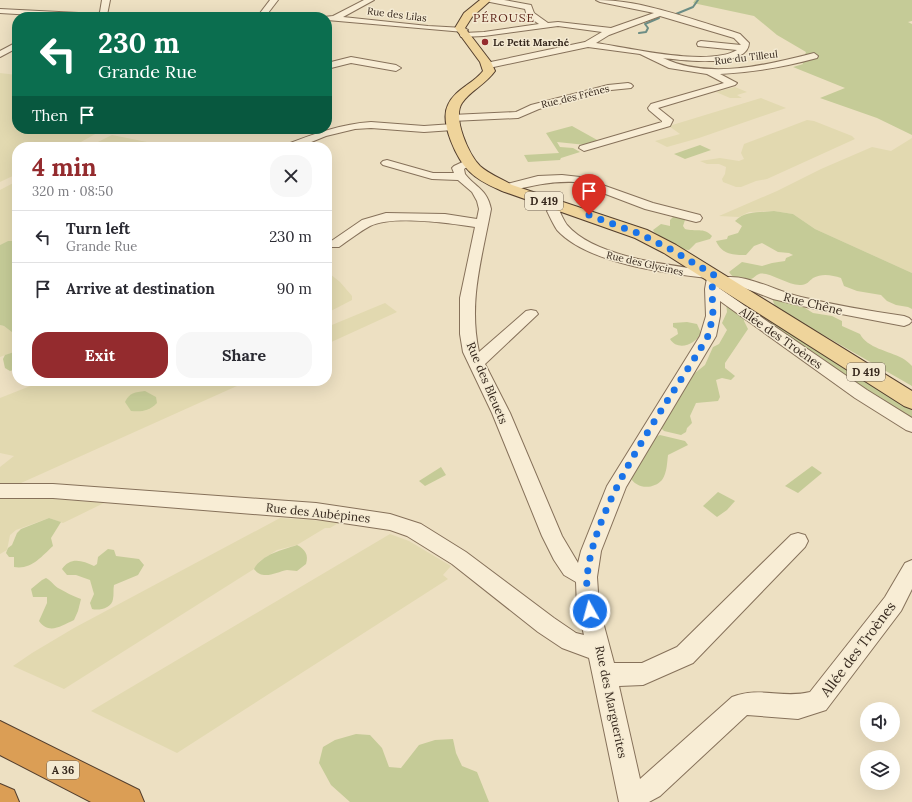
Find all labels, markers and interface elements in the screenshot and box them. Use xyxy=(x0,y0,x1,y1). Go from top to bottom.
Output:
street label: Rue des Lilas xyxy=(366,4,428,25)
district label: PÉROUSE xyxy=(473,10,535,25)
text: 230 m xyxy=(98,25,180,61)
icon: left xyxy=(32,28,84,80)
place label: Le Petit Marché xyxy=(493,36,570,49)
marker: Le Petit Marché xyxy=(480,37,490,47)
street label: Rue du Tilleul xyxy=(714,47,779,68)
text: Grande Rue xyxy=(98,60,197,83)
street label: Rue des Frênes xyxy=(540,82,611,111)
icon: arrive xyxy=(76,104,98,126)
text: Then xyxy=(32,106,68,125)
text: 4 min xyxy=(32,152,97,183)
button: close xyxy=(270,155,312,197)
pin xyxy=(572,174,606,215)
icon: arrive xyxy=(578,180,600,202)
text: 320 m · 08:50 xyxy=(32,183,113,200)
road number: D 419 xyxy=(525,192,563,210)
text: Turn left xyxy=(66,219,130,238)
icon: left xyxy=(32,226,54,248)
text: 230 m xyxy=(269,227,312,246)
text: Grande Rue xyxy=(66,238,137,255)
street label: Rue des Glycines xyxy=(605,248,685,279)
icon: arrive xyxy=(32,278,54,300)
text: Arrive at destination xyxy=(66,279,215,298)
text: 90 m xyxy=(277,279,312,298)
street label: Rue Chêne xyxy=(782,289,845,318)
street label: Allée des Troènes xyxy=(736,303,826,372)
button: Exit xyxy=(32,332,168,378)
button: Share xyxy=(176,332,312,378)
street label: Rue des Bleuets xyxy=(463,340,512,426)
road number: D 419 xyxy=(847,363,885,381)
street label: Rue des Aubépines xyxy=(265,500,371,525)
position arrow xyxy=(569,590,611,632)
street label: Allée des Troènes xyxy=(816,598,900,701)
street label: Rue des Marguerites xyxy=(592,644,631,760)
map controls xyxy=(860,702,900,790)
button: sound xyxy=(860,702,900,742)
button: layers xyxy=(860,750,900,790)
road number: A 36 xyxy=(47,761,79,779)

